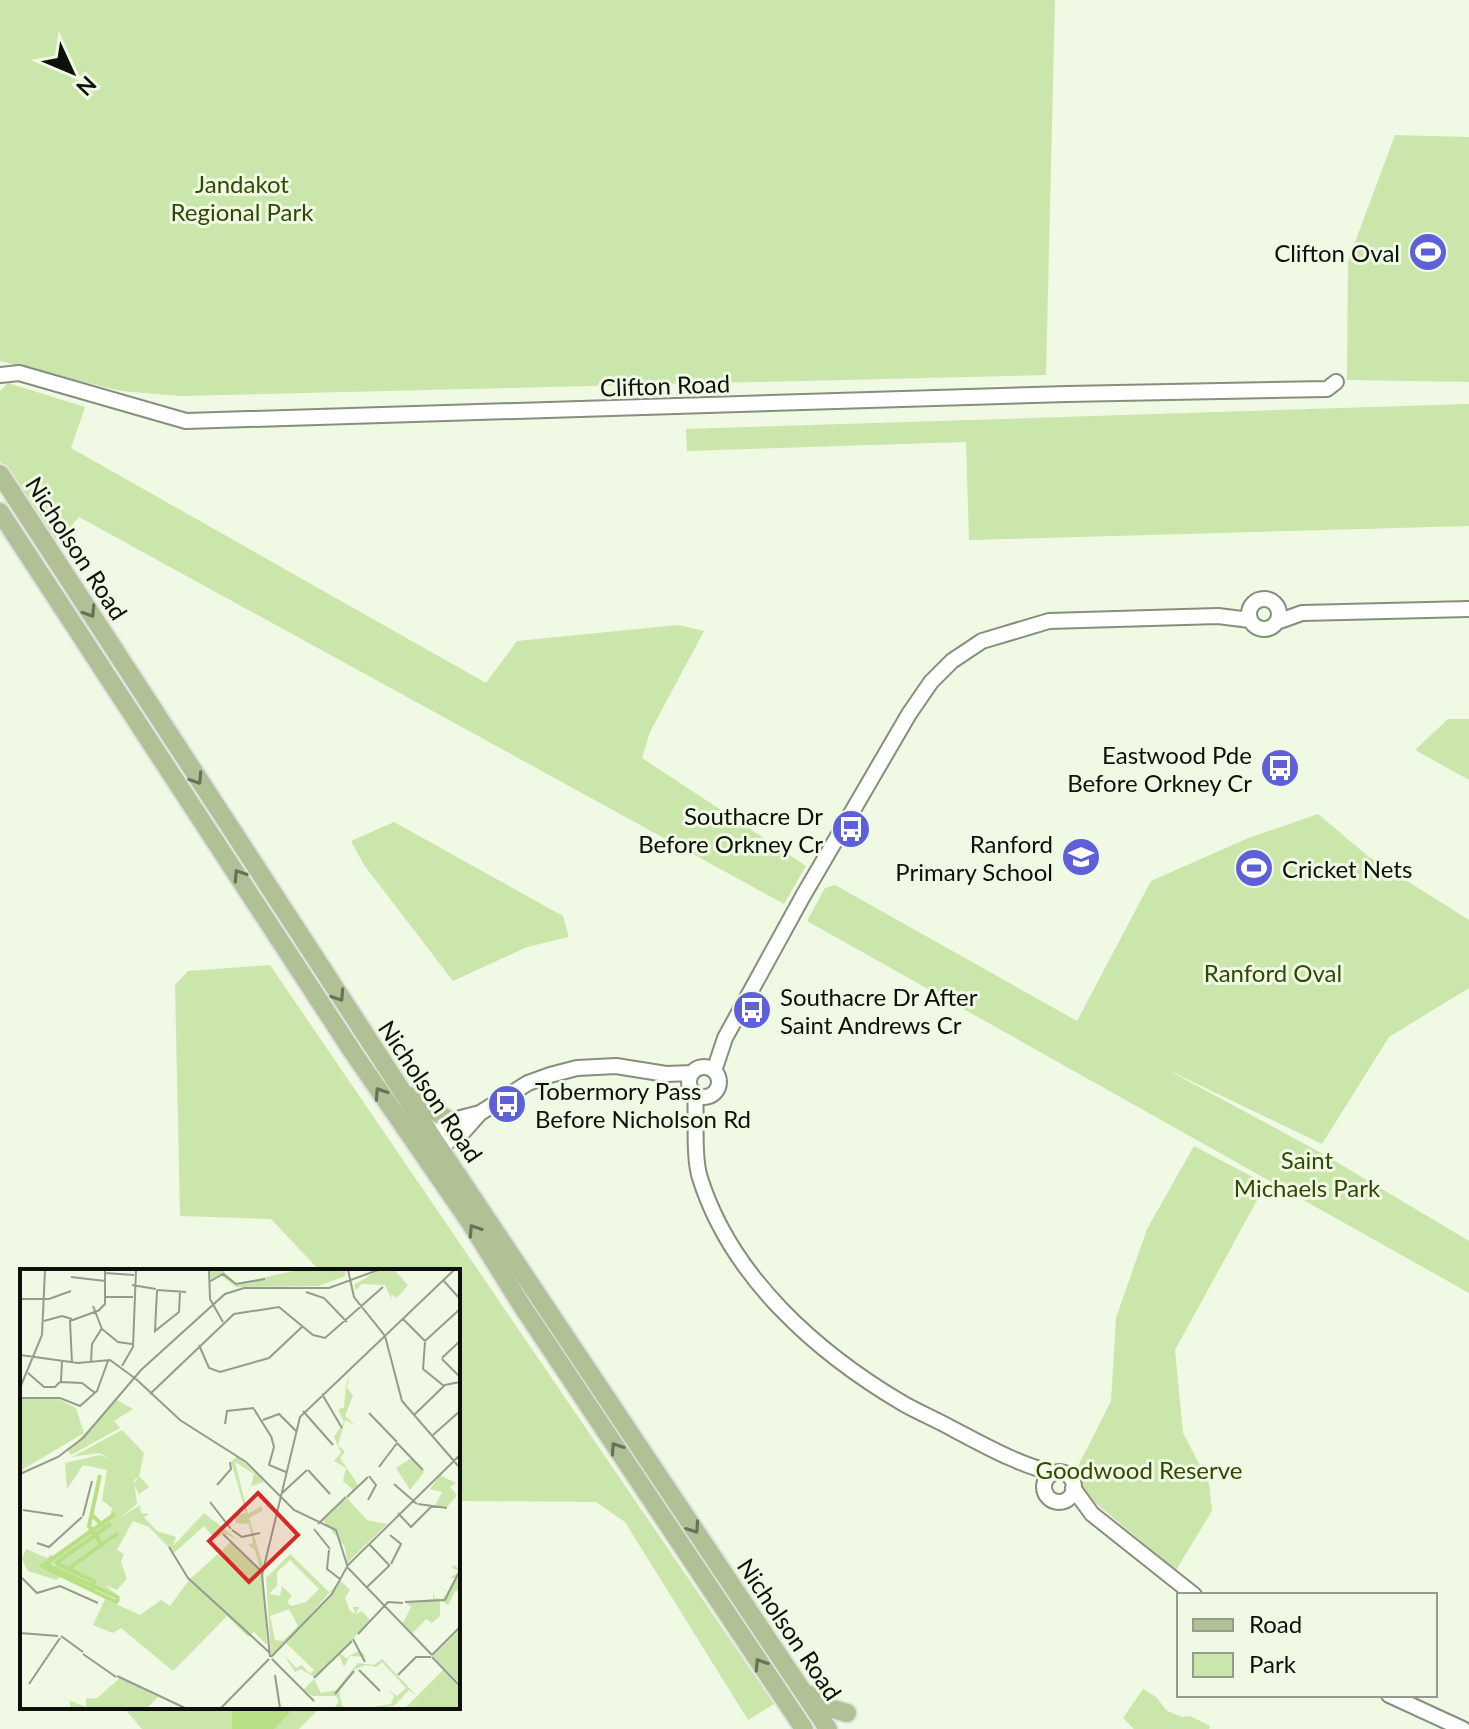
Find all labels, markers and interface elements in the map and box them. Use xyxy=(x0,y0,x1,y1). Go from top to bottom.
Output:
north arrow xyxy=(32,32,112,112)
text: N xyxy=(71,71,102,102)
park label: Jandakot Regional Park xyxy=(171,169,314,226)
sports icon: Clifton Oval xyxy=(1407,231,1449,273)
place label: Clifton Oval xyxy=(1274,238,1400,267)
street label: Clifton Road xyxy=(599,368,731,402)
street label: Nicholson Road xyxy=(20,471,134,625)
one-way arrow xyxy=(80,603,95,617)
place label: Eastwood Pde Before Orkney Cr xyxy=(1067,740,1252,797)
bus stop icon: Eastwood Pde Before Orkney Cr xyxy=(1259,747,1301,789)
one-way arrow xyxy=(187,770,202,784)
place label: Southacre Dr Before Orkney Cr xyxy=(638,801,823,858)
bus stop icon: Southacre Dr Before Orkney Cr xyxy=(830,808,872,850)
place label: Ranford Primary School xyxy=(895,829,1053,886)
school or university icon: Ranford Primary School xyxy=(1060,836,1102,878)
sports icon: Cricket Nets xyxy=(1233,847,1275,889)
place label: Cricket Nets xyxy=(1282,854,1412,883)
one-way arrow xyxy=(233,869,248,884)
park label: Ranford Oval xyxy=(1204,958,1342,987)
place label: Southacre Dr After Saint Andrews Cr xyxy=(780,982,978,1039)
one-way arrow xyxy=(330,987,345,1002)
bus stop icon: Southacre Dr After Saint Andrews Cr xyxy=(731,989,773,1031)
street label: Nicholson Road xyxy=(373,1015,489,1167)
place label: Tobermory Pass Before Nicholson Rd xyxy=(535,1076,751,1133)
bus stop icon: Tobermory Pass Before Nicholson Rd xyxy=(486,1083,528,1125)
one-way arrow xyxy=(375,1087,390,1102)
park label: Saint Michaels Park xyxy=(1234,1145,1381,1202)
one-way arrow xyxy=(469,1224,484,1239)
inset map xyxy=(20,1269,460,1709)
one-way arrow xyxy=(611,1442,626,1456)
park label: Goodwood Reserve xyxy=(1036,1455,1242,1484)
one-way arrow xyxy=(684,1520,699,1534)
street label: Nicholson Road xyxy=(732,1553,848,1705)
legend xyxy=(1177,1593,1437,1697)
text: Road xyxy=(1249,1609,1302,1638)
text: Park xyxy=(1249,1649,1297,1678)
one-way arrow xyxy=(754,1659,769,1673)

